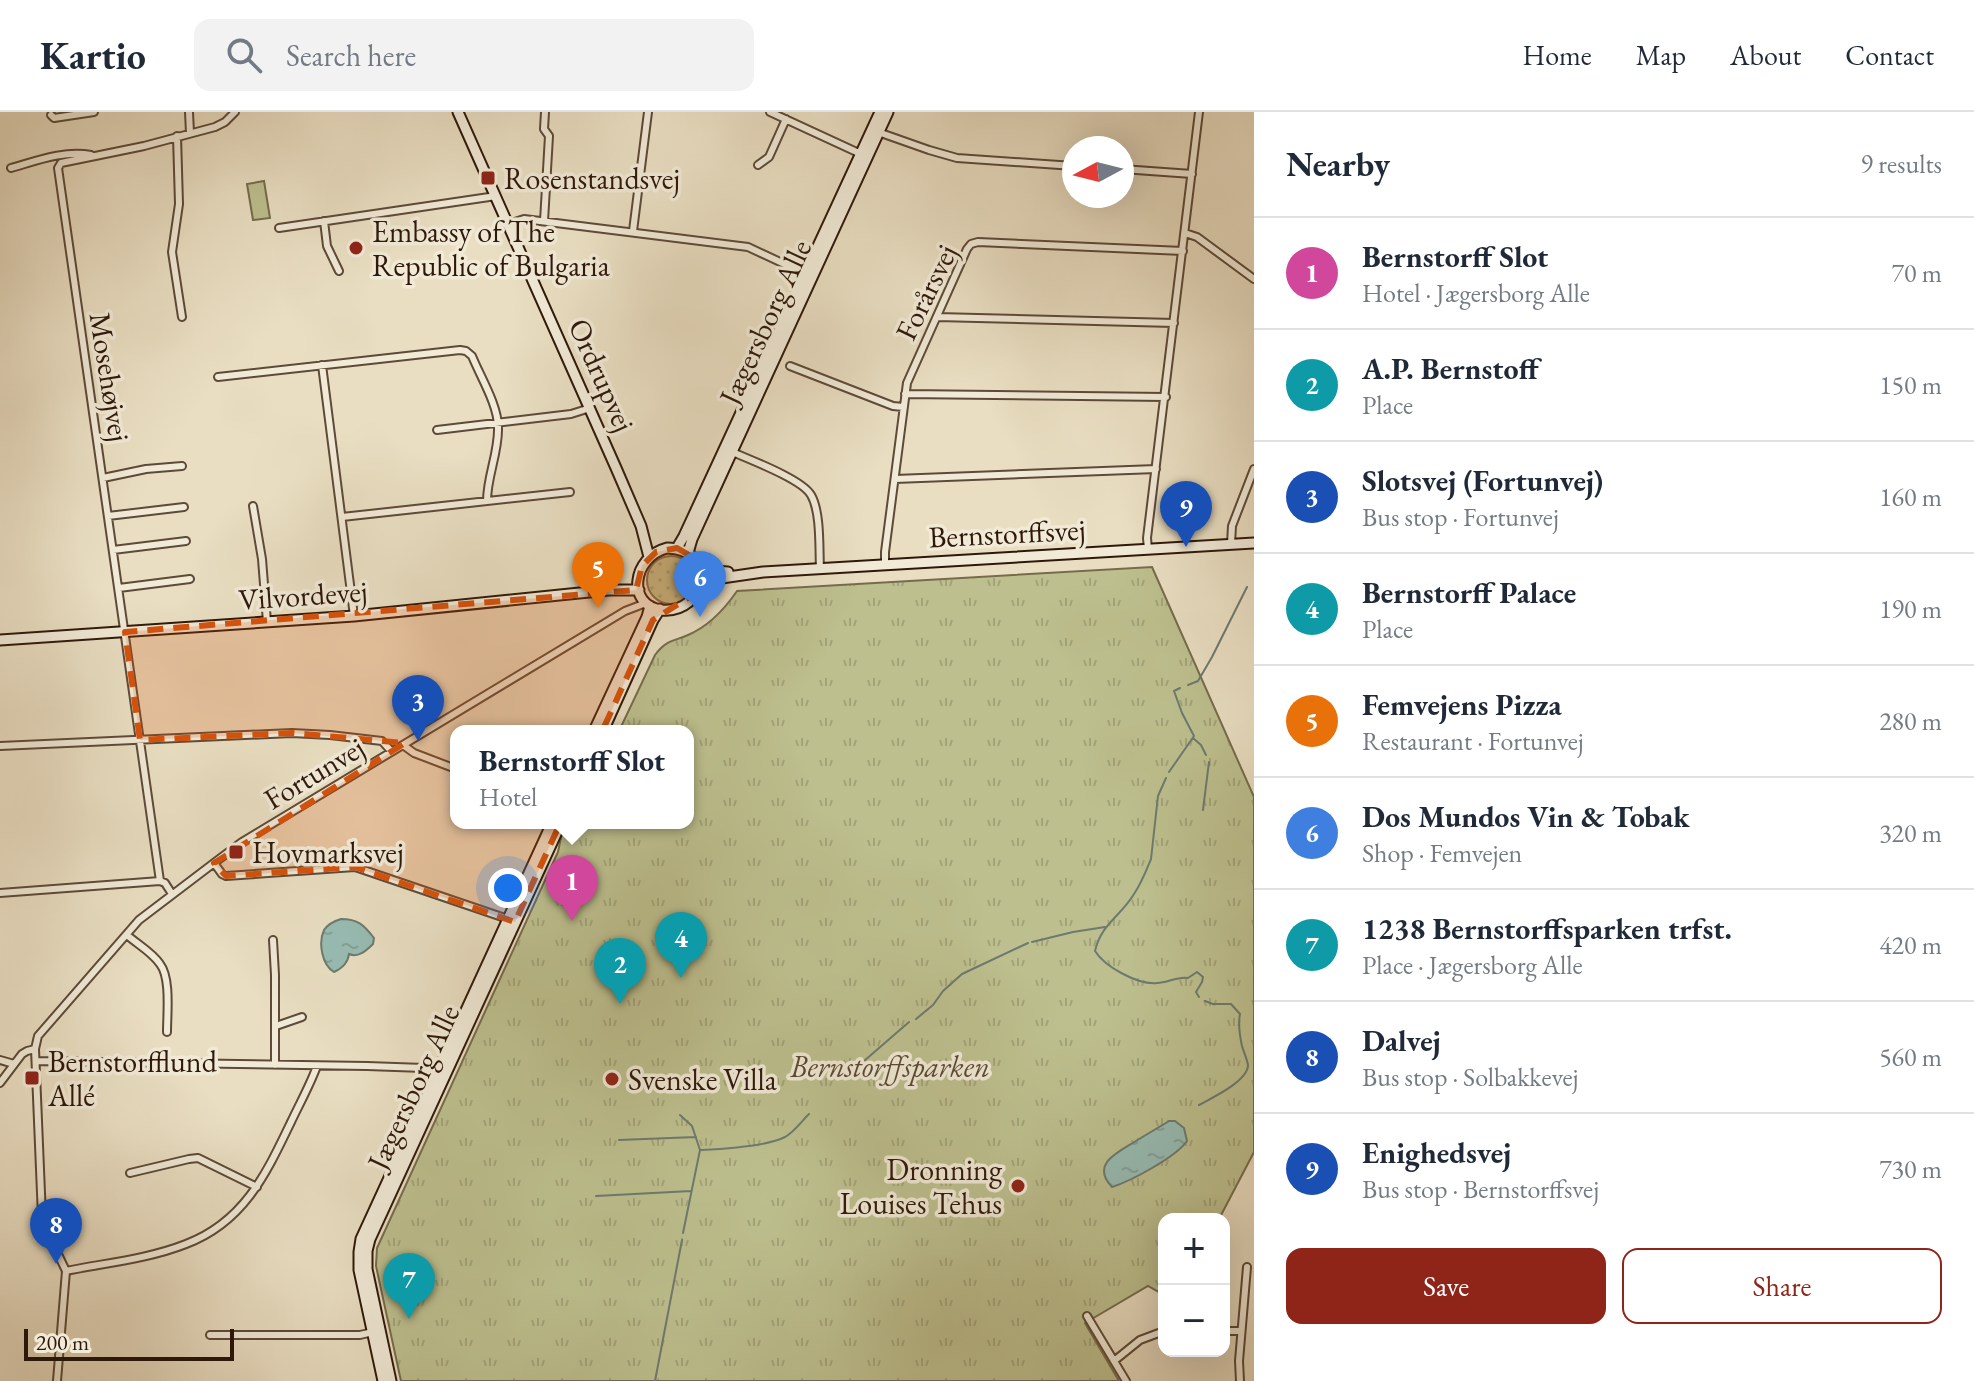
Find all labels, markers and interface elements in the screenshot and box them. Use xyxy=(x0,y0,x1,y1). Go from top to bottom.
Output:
search box xyxy=(194,19,754,91)
text: Kartio xyxy=(40,31,146,80)
icon: search xyxy=(222,33,266,77)
text: Search here xyxy=(286,36,416,75)
text: Home xyxy=(1522,37,1592,73)
text: Map xyxy=(1636,37,1686,73)
text: About xyxy=(1730,37,1801,73)
text: Contact xyxy=(1845,37,1934,73)
north arrow xyxy=(1062,136,1134,208)
text: Nearby xyxy=(1286,142,1390,186)
text: 9 results xyxy=(1861,147,1942,181)
place label: Rosenstandsvej xyxy=(504,159,680,198)
marker: Rosenstandsvej xyxy=(479,169,497,187)
place label: Embassy of The Republic of Bulgaria xyxy=(372,212,610,285)
street label: Jægersborg Alle xyxy=(709,233,820,413)
text: Bernstorff Slot xyxy=(1362,237,1548,276)
street label: Forårsvej xyxy=(886,238,966,346)
marker: Embassy of The Republic of Bulgaria xyxy=(347,239,365,257)
text: 1 xyxy=(1305,256,1319,290)
text: 70 m xyxy=(1892,256,1942,290)
text: Hotel · Jægersborg Alle xyxy=(1362,276,1590,310)
street label: Mosehøjvej xyxy=(81,310,139,444)
street label: Ordrupvej xyxy=(560,312,644,438)
text: A.P. Bernstoff xyxy=(1362,349,1539,388)
text: 2 xyxy=(1305,368,1319,402)
text: 150 m xyxy=(1879,368,1942,402)
text: Place xyxy=(1362,388,1413,422)
text: Slotsvej (Fortunvej) xyxy=(1362,461,1603,500)
text: 3 xyxy=(1305,480,1319,514)
text: 160 m xyxy=(1879,480,1942,514)
pin: 9 xyxy=(1160,481,1212,547)
text: Bus stop · Fortunvej xyxy=(1362,500,1559,534)
street label: Bernstorffsvej xyxy=(928,509,1086,557)
pin: 5 xyxy=(572,542,624,608)
pin: 6 xyxy=(674,551,726,617)
street label: Vilvordevej xyxy=(237,571,369,619)
text: Bernstorff Palace xyxy=(1362,573,1576,612)
text: 4 xyxy=(1305,592,1319,626)
text: 190 m xyxy=(1879,592,1942,626)
text: Place xyxy=(1362,612,1413,646)
pin: 3 xyxy=(392,675,444,741)
text: Femvejens Pizza xyxy=(1362,685,1562,724)
text: 5 xyxy=(1305,704,1319,738)
text: 280 m xyxy=(1879,704,1942,738)
text: Restaurant · Fortunvej xyxy=(1362,724,1584,758)
popup xyxy=(450,725,694,829)
street label: Fortunvej xyxy=(257,728,371,818)
text: Bernstorff Slot xyxy=(479,741,665,780)
text: Hotel xyxy=(479,780,537,814)
text: Dos Mundos Vin & Tobak xyxy=(1362,797,1690,836)
text: 6 xyxy=(1305,816,1319,850)
text: 320 m xyxy=(1879,816,1942,850)
place label: Hovmarksvej xyxy=(252,833,404,872)
text: Shop · Femvejen xyxy=(1362,836,1522,870)
marker: Hovmarksvej xyxy=(227,843,245,861)
pin: 1 xyxy=(546,855,598,921)
your location xyxy=(488,868,528,908)
text: 1238 Bernstorffsparken trfst. xyxy=(1362,909,1732,948)
pin: 4 xyxy=(655,912,707,978)
text: 7 xyxy=(1305,928,1319,962)
text: 420 m xyxy=(1879,928,1942,962)
pin: 2 xyxy=(594,938,646,1004)
text: Place · Jægersborg Alle xyxy=(1362,948,1583,982)
street label: Jægersborg Alle xyxy=(357,998,468,1178)
text: Dalvej xyxy=(1362,1021,1441,1060)
text: 8 xyxy=(1305,1040,1319,1074)
text: 560 m xyxy=(1879,1040,1942,1074)
place label: Bernstorfflund Allé xyxy=(47,1042,218,1115)
park label: Bernstorffsparken xyxy=(789,1047,990,1086)
place label: Svenske Villa xyxy=(628,1060,777,1099)
text: Bus stop · Solbakkevej xyxy=(1362,1060,1578,1094)
marker: Bernstorfflund Allé xyxy=(23,1069,41,1087)
marker: Svenske Villa xyxy=(603,1070,621,1088)
text: Enighedsvej xyxy=(1362,1133,1511,1172)
place label: Dronning Louises Tehus xyxy=(840,1150,1003,1223)
text: 9 xyxy=(1305,1152,1319,1186)
text: 730 m xyxy=(1879,1152,1942,1186)
text: Bus stop · Bernstorffsvej xyxy=(1362,1172,1599,1206)
marker: Dronning Louises Tehus xyxy=(1009,1177,1027,1195)
pin: 8 xyxy=(30,1198,82,1264)
map controls xyxy=(1158,1213,1230,1357)
button: + xyxy=(1158,1213,1230,1285)
button: Save xyxy=(1286,1248,1606,1324)
button: Share xyxy=(1622,1248,1942,1324)
pin: 7 xyxy=(383,1253,435,1319)
button: − xyxy=(1158,1285,1230,1357)
scale bar xyxy=(24,1325,234,1361)
text: 200 m xyxy=(36,1328,89,1357)

